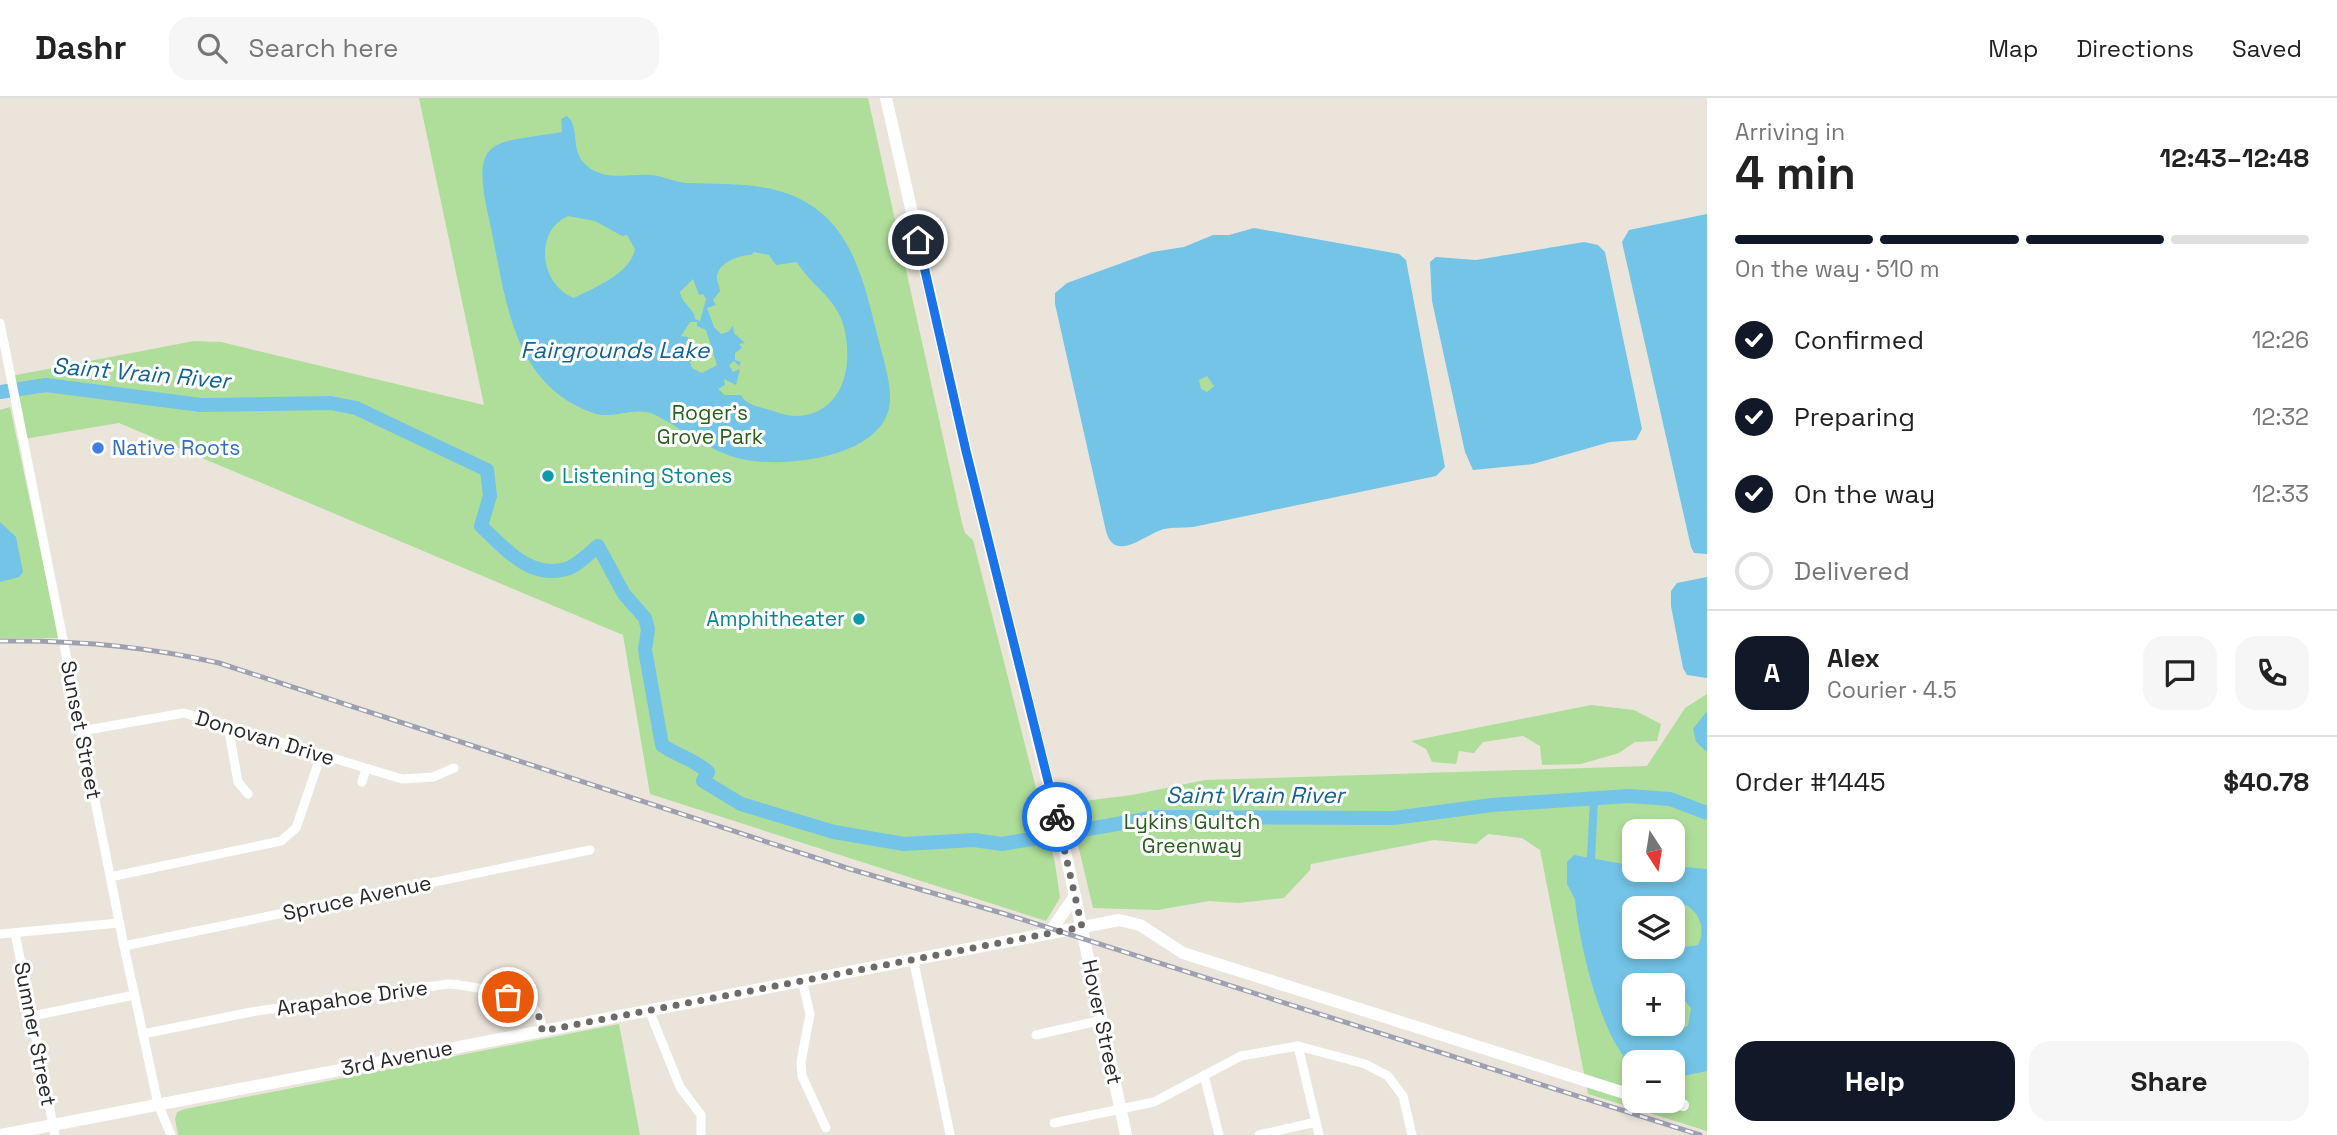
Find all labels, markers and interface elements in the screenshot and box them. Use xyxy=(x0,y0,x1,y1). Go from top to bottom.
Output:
search box xyxy=(169,17,659,80)
text: Dashr xyxy=(35,27,127,69)
icon: search xyxy=(193,29,231,67)
text: Search here xyxy=(249,31,398,65)
text: Map xyxy=(1988,33,2038,64)
text: Directions xyxy=(2076,33,2194,64)
text: Saved xyxy=(2232,33,2302,64)
text: Arriving in xyxy=(1735,117,1845,147)
text: 12:43–12:48 xyxy=(2159,141,2309,175)
text: 4 min xyxy=(1735,144,1856,202)
pin xyxy=(888,210,948,270)
icon: home xyxy=(899,221,937,259)
text: On the way · 510 m xyxy=(1735,254,1939,284)
icon: check xyxy=(1735,321,1773,359)
text: Confirmed xyxy=(1794,323,1924,357)
text: 12:26 xyxy=(2252,325,2309,355)
water label: Fairgrounds Lake xyxy=(521,335,711,365)
water label: Saint Vrain River xyxy=(51,350,234,396)
icon: check xyxy=(1735,398,1773,436)
park label: Roger's Grove Park xyxy=(657,399,763,450)
text: Preparing xyxy=(1794,400,1915,434)
text: 12:32 xyxy=(2252,402,2309,432)
place label: Native Roots xyxy=(112,434,240,461)
marker: Native Roots xyxy=(90,440,106,456)
place label: Listening Stones xyxy=(562,462,732,489)
marker: Listening Stones xyxy=(540,468,556,484)
icon: check xyxy=(1735,475,1773,513)
text: On the way xyxy=(1794,477,1935,511)
text: 12:33 xyxy=(2252,479,2309,509)
text: Delivered xyxy=(1794,554,1910,588)
place label: Amphitheater xyxy=(706,605,845,632)
marker: Amphitheater xyxy=(851,611,867,627)
button: chat xyxy=(2143,636,2217,710)
button: phone xyxy=(2235,636,2309,710)
text: Alex xyxy=(1827,641,1880,675)
text: A xyxy=(1764,656,1780,690)
street label: Sunset Street xyxy=(55,658,108,802)
text: Courier · 4.5 xyxy=(1827,675,1957,705)
street label: Donovan Drive xyxy=(192,704,338,771)
text: Order #1445 xyxy=(1735,765,1886,799)
text: $40.78 xyxy=(2223,765,2309,799)
water label: Saint Vrain River xyxy=(1166,780,1347,810)
courier xyxy=(1022,782,1092,852)
icon: bike xyxy=(1038,798,1076,836)
park label: Lykins Gultch Greenway xyxy=(1124,808,1260,859)
north arrow xyxy=(1622,819,1685,882)
map controls xyxy=(1622,819,1685,1113)
street label: Spruce Avenue xyxy=(280,869,434,926)
button: layers xyxy=(1622,896,1685,959)
street label: Hover Street xyxy=(1076,957,1129,1087)
street label: Sumner Street xyxy=(8,959,63,1108)
pin xyxy=(478,967,538,1027)
button: + xyxy=(1622,973,1685,1036)
street label: Arapahoe Drive xyxy=(275,974,429,1021)
icon: bag xyxy=(489,978,527,1016)
street label: 3rd Avenue xyxy=(339,1033,455,1082)
button: Help xyxy=(1735,1041,2015,1121)
button: Share xyxy=(2029,1041,2309,1121)
button: − xyxy=(1622,1050,1685,1113)

